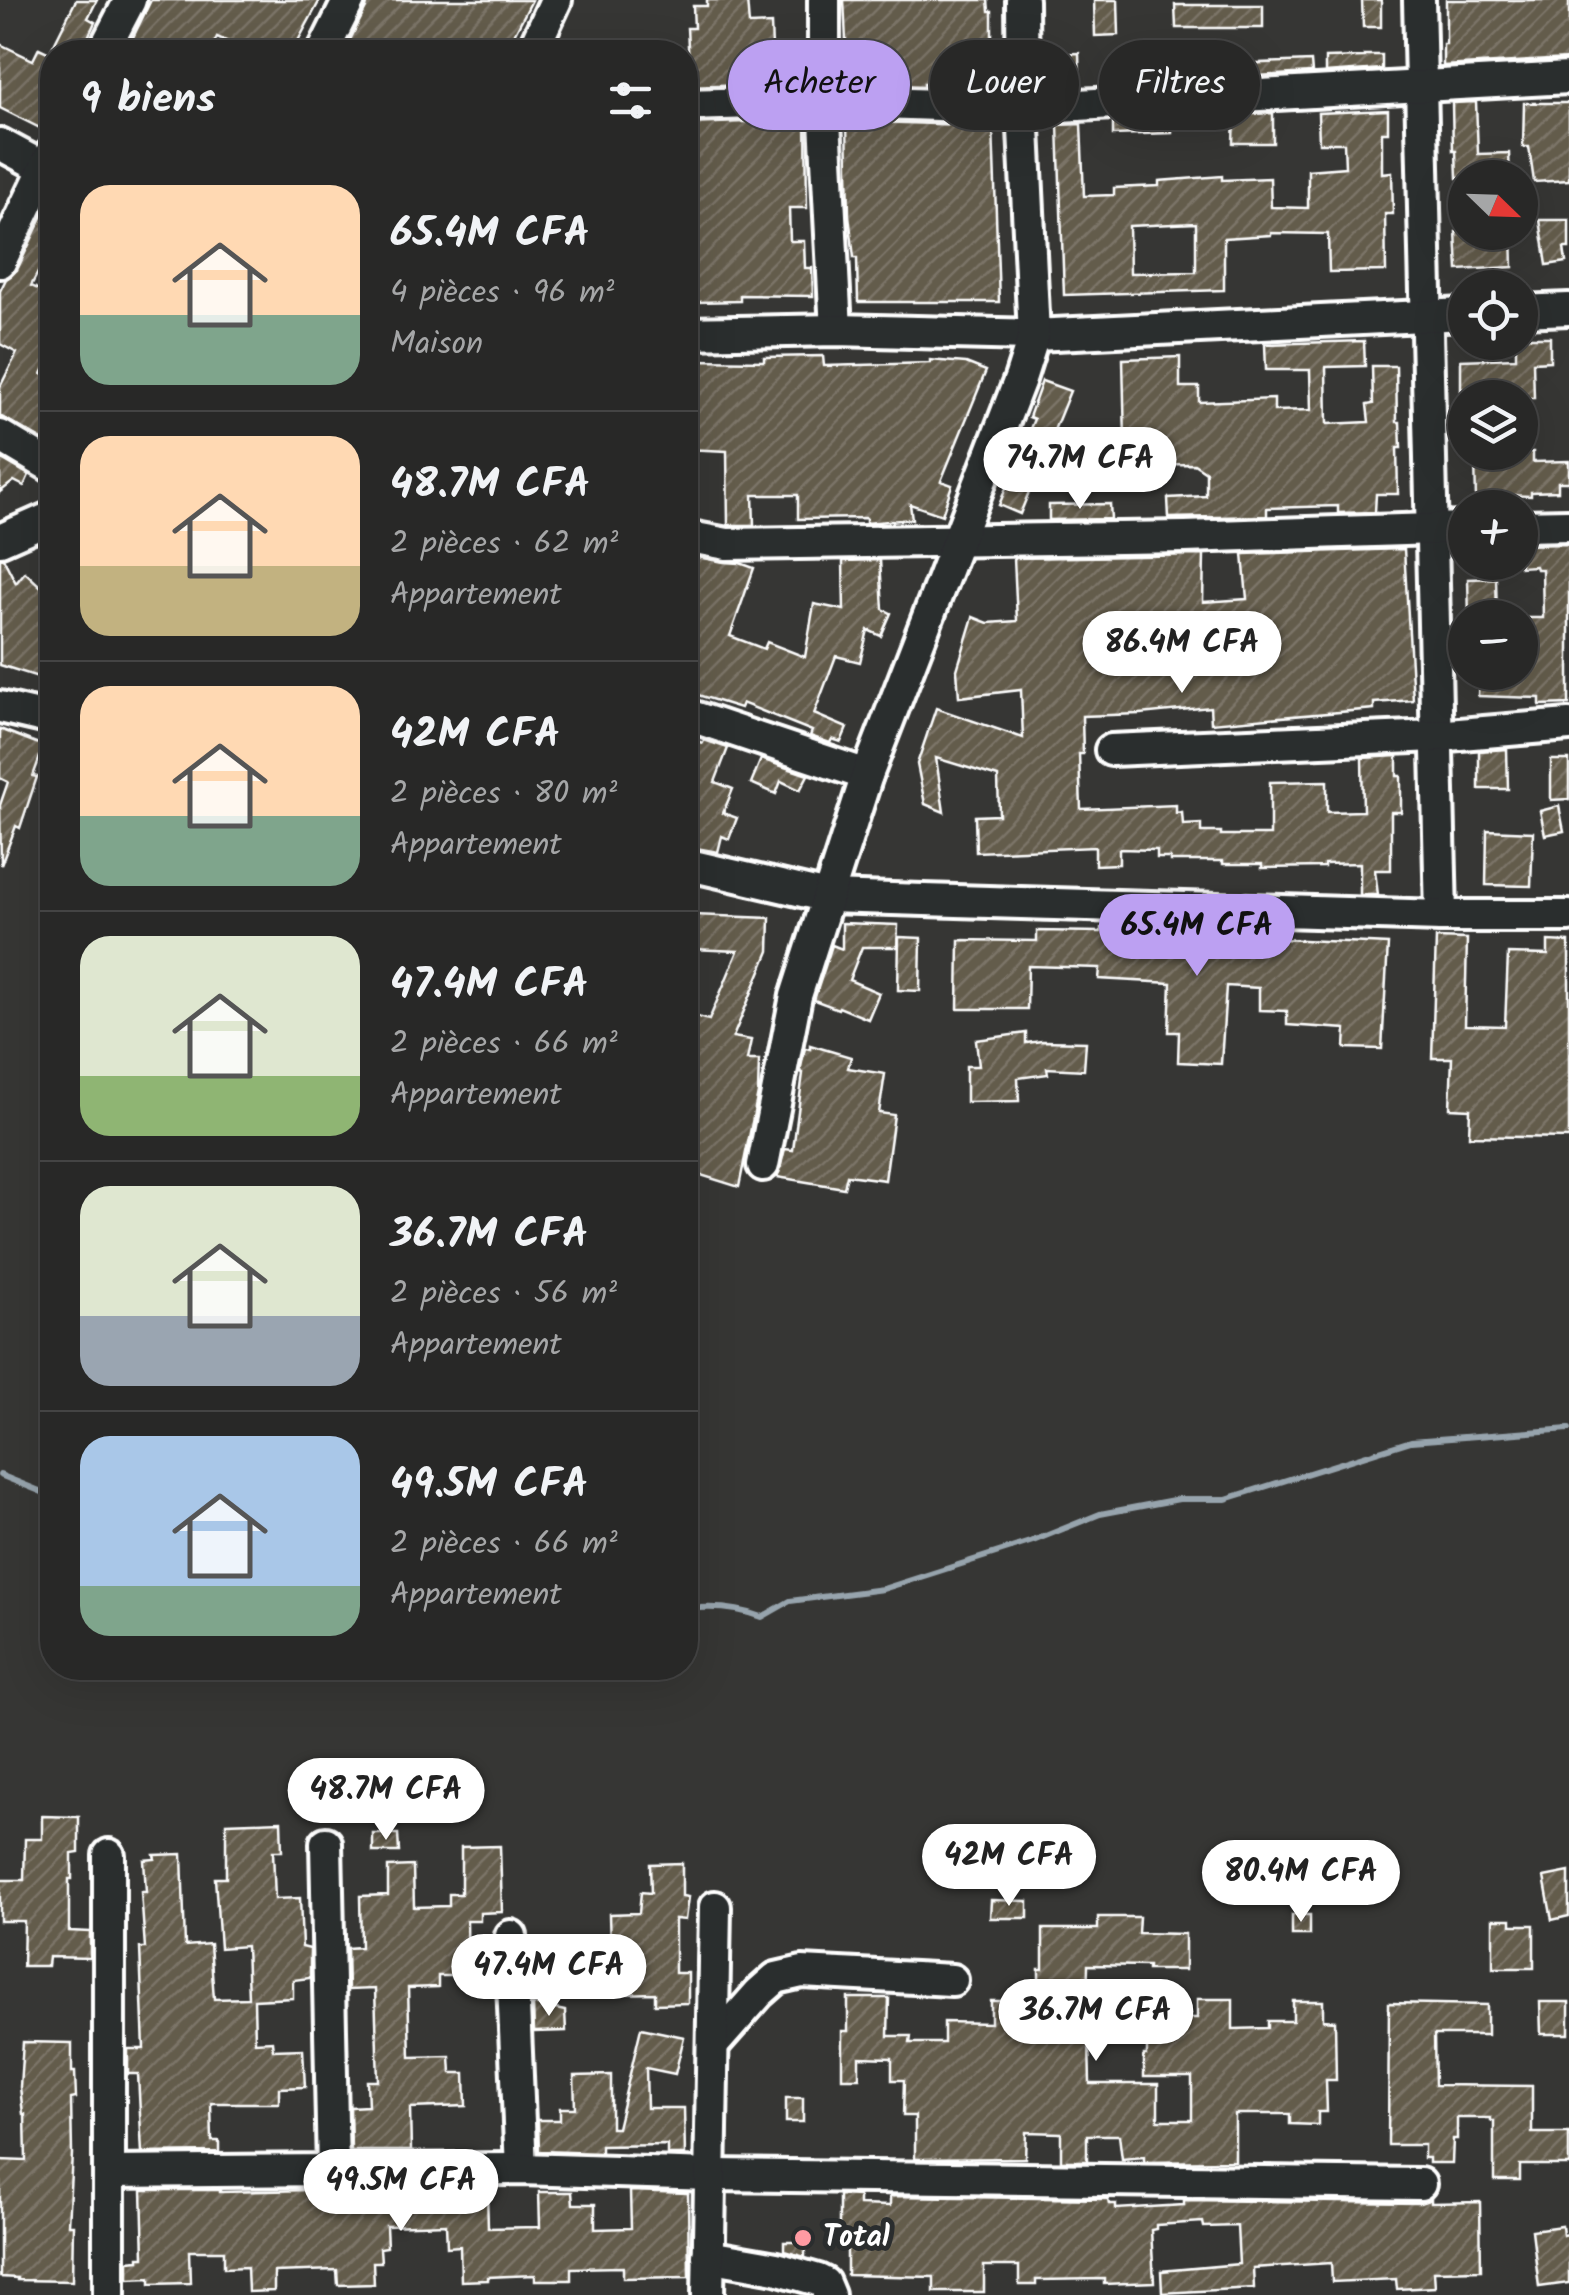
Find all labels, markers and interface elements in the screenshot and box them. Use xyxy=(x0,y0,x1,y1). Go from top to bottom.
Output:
chip: Acheter xyxy=(728,40,910,130)
chip: Louer xyxy=(930,40,1079,130)
chip: Filtres xyxy=(1099,40,1260,130)
text: 9 biens xyxy=(80,67,216,134)
icon: filters xyxy=(603,73,658,128)
north arrow xyxy=(1448,160,1538,250)
map controls xyxy=(1448,160,1538,690)
text: 65.4M CFA xyxy=(390,201,590,268)
icon: home xyxy=(160,225,280,345)
text: 4 pièces · 96 m² xyxy=(390,268,614,319)
button: locate xyxy=(1448,270,1538,360)
text: Maison xyxy=(390,319,483,370)
button: layers xyxy=(1448,380,1538,470)
pin: 74.7M CFA xyxy=(966,427,1194,512)
text: 74.7M CFA xyxy=(1006,434,1155,485)
text: 48.7M CFA xyxy=(390,452,591,519)
icon: home xyxy=(160,476,280,596)
button: + xyxy=(1448,490,1538,580)
text: 2 pièces · 62 m² xyxy=(390,519,618,570)
text: Appartement xyxy=(390,570,562,621)
button: − xyxy=(1448,600,1538,690)
pin: 86.4M CFA xyxy=(1068,611,1296,696)
text: 86.4M CFA xyxy=(1104,618,1260,669)
text: 42M CFA xyxy=(390,702,560,769)
icon: home xyxy=(160,726,280,846)
text: 2 pièces · 80 m² xyxy=(390,769,617,820)
text: Appartement xyxy=(390,820,562,871)
pin: 65.4M CFA xyxy=(1083,894,1311,979)
text: 65.4M CFA xyxy=(1121,901,1273,952)
text: 47.4M CFA xyxy=(390,952,589,1019)
icon: home xyxy=(160,976,280,1096)
text: 2 pièces · 66 m² xyxy=(390,1019,618,1070)
text: Appartement xyxy=(390,1070,562,1121)
text: 36.7M CFA xyxy=(390,1202,589,1269)
icon: home xyxy=(160,1226,280,1346)
text: 2 pièces · 56 m² xyxy=(390,1269,617,1320)
text: Appartement xyxy=(390,1320,562,1371)
text: 49.5M CFA xyxy=(390,1452,588,1519)
icon: home xyxy=(160,1476,280,1596)
text: 2 pièces · 66 m² xyxy=(390,1519,618,1570)
text: Appartement xyxy=(390,1570,562,1621)
pin: 48.7M CFA xyxy=(272,1758,500,1843)
text: 48.7M CFA xyxy=(310,1765,462,1816)
pin: 42M CFA xyxy=(917,1824,1101,1909)
text: 42M CFA xyxy=(944,1831,1074,1882)
pin: 80.4M CFA xyxy=(1187,1840,1415,1925)
text: 80.4M CFA xyxy=(1224,1847,1378,1898)
pin: 47.4M CFA xyxy=(435,1934,663,2019)
text: 47.4M CFA xyxy=(473,1941,625,1992)
pin: 36.7M CFA xyxy=(982,1979,1210,2064)
text: 36.7M CFA xyxy=(1020,1986,1172,2037)
pin: 49.5M CFA xyxy=(287,2149,515,2234)
text: 49.5M CFA xyxy=(325,2156,477,2207)
place label: Total xyxy=(823,2214,890,2262)
marker: Total xyxy=(792,2227,814,2249)

